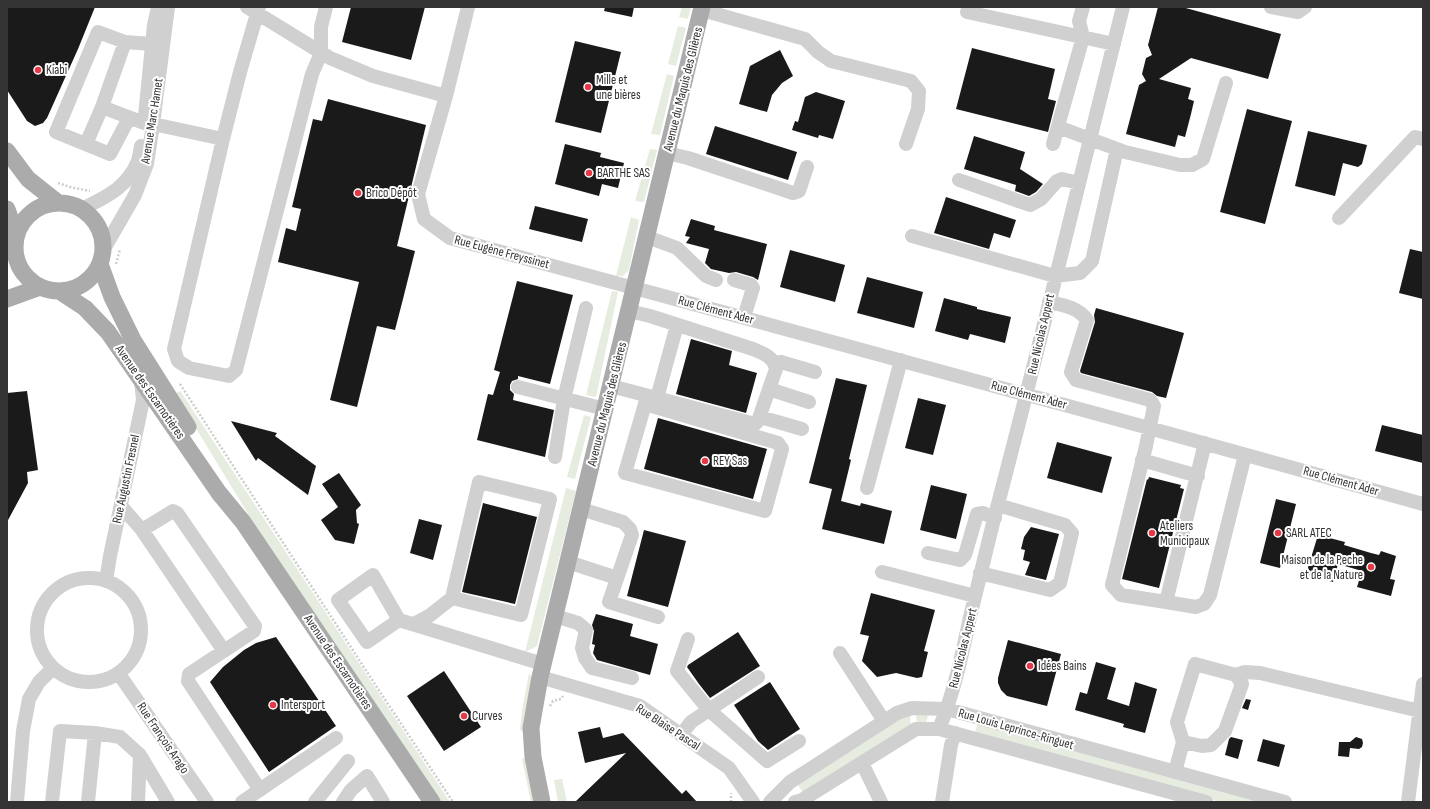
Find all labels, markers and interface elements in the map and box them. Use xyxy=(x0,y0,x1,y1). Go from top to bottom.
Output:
street label: Avenue du Maquis des Glières xyxy=(660,25,706,154)
place label: Kiabi xyxy=(46,62,67,78)
marker: Kiabi xyxy=(33,65,43,75)
place label: Mille et une bières xyxy=(596,72,641,103)
street label: Avenue Marc Hamet xyxy=(137,77,167,166)
marker: Mille et une bières xyxy=(583,82,593,92)
place label: BARTHE SAS xyxy=(597,165,651,181)
marker: BARTHE SAS xyxy=(584,168,594,178)
place label: Brico Dépôt xyxy=(366,185,417,201)
marker: Brico Dépôt xyxy=(353,188,363,198)
street label: Rue Eugène Freyssinet xyxy=(453,232,551,272)
street label: Rue Clément Ader xyxy=(676,292,756,328)
street label: Rue Nicolas Appert xyxy=(1024,292,1058,376)
street label: Avenue du Maquis des Glières xyxy=(584,340,630,469)
street label: Avenue des Escarnotières xyxy=(111,341,189,442)
street label: Rue Clément Ader xyxy=(989,377,1069,413)
street label: Rue Augustin Fresnel xyxy=(109,433,143,525)
place label: REY Sas xyxy=(713,453,747,469)
marker: REY Sas xyxy=(700,456,710,466)
street label: Rue Clément Ader xyxy=(1301,463,1381,499)
place label: Ateliers Municipaux xyxy=(1159,518,1210,549)
place label: SARL ATEC xyxy=(1286,525,1332,541)
marker: Ateliers Municipaux xyxy=(1147,528,1157,538)
marker: SARL ATEC xyxy=(1273,528,1283,538)
place label: Maison de la Peche et de la Nature xyxy=(1281,552,1363,583)
marker: Maison de la Peche et de la Nature xyxy=(1366,562,1376,572)
street label: Rue Nicolas Appert xyxy=(945,606,981,690)
street label: Avenue des Escarnotières xyxy=(300,611,376,713)
place label: Idées Bains xyxy=(1038,658,1087,674)
marker: Idées Bains xyxy=(1025,661,1035,671)
place label: Intersport xyxy=(281,697,325,713)
street label: Rue François Arago xyxy=(133,699,193,777)
marker: Intersport xyxy=(268,700,278,710)
street label: Rue Blaise Pascal xyxy=(633,700,703,754)
street label: Rue Louis Leprince-Ringuet xyxy=(956,705,1076,753)
place label: Curves xyxy=(472,708,503,724)
marker: Curves xyxy=(459,711,469,721)

